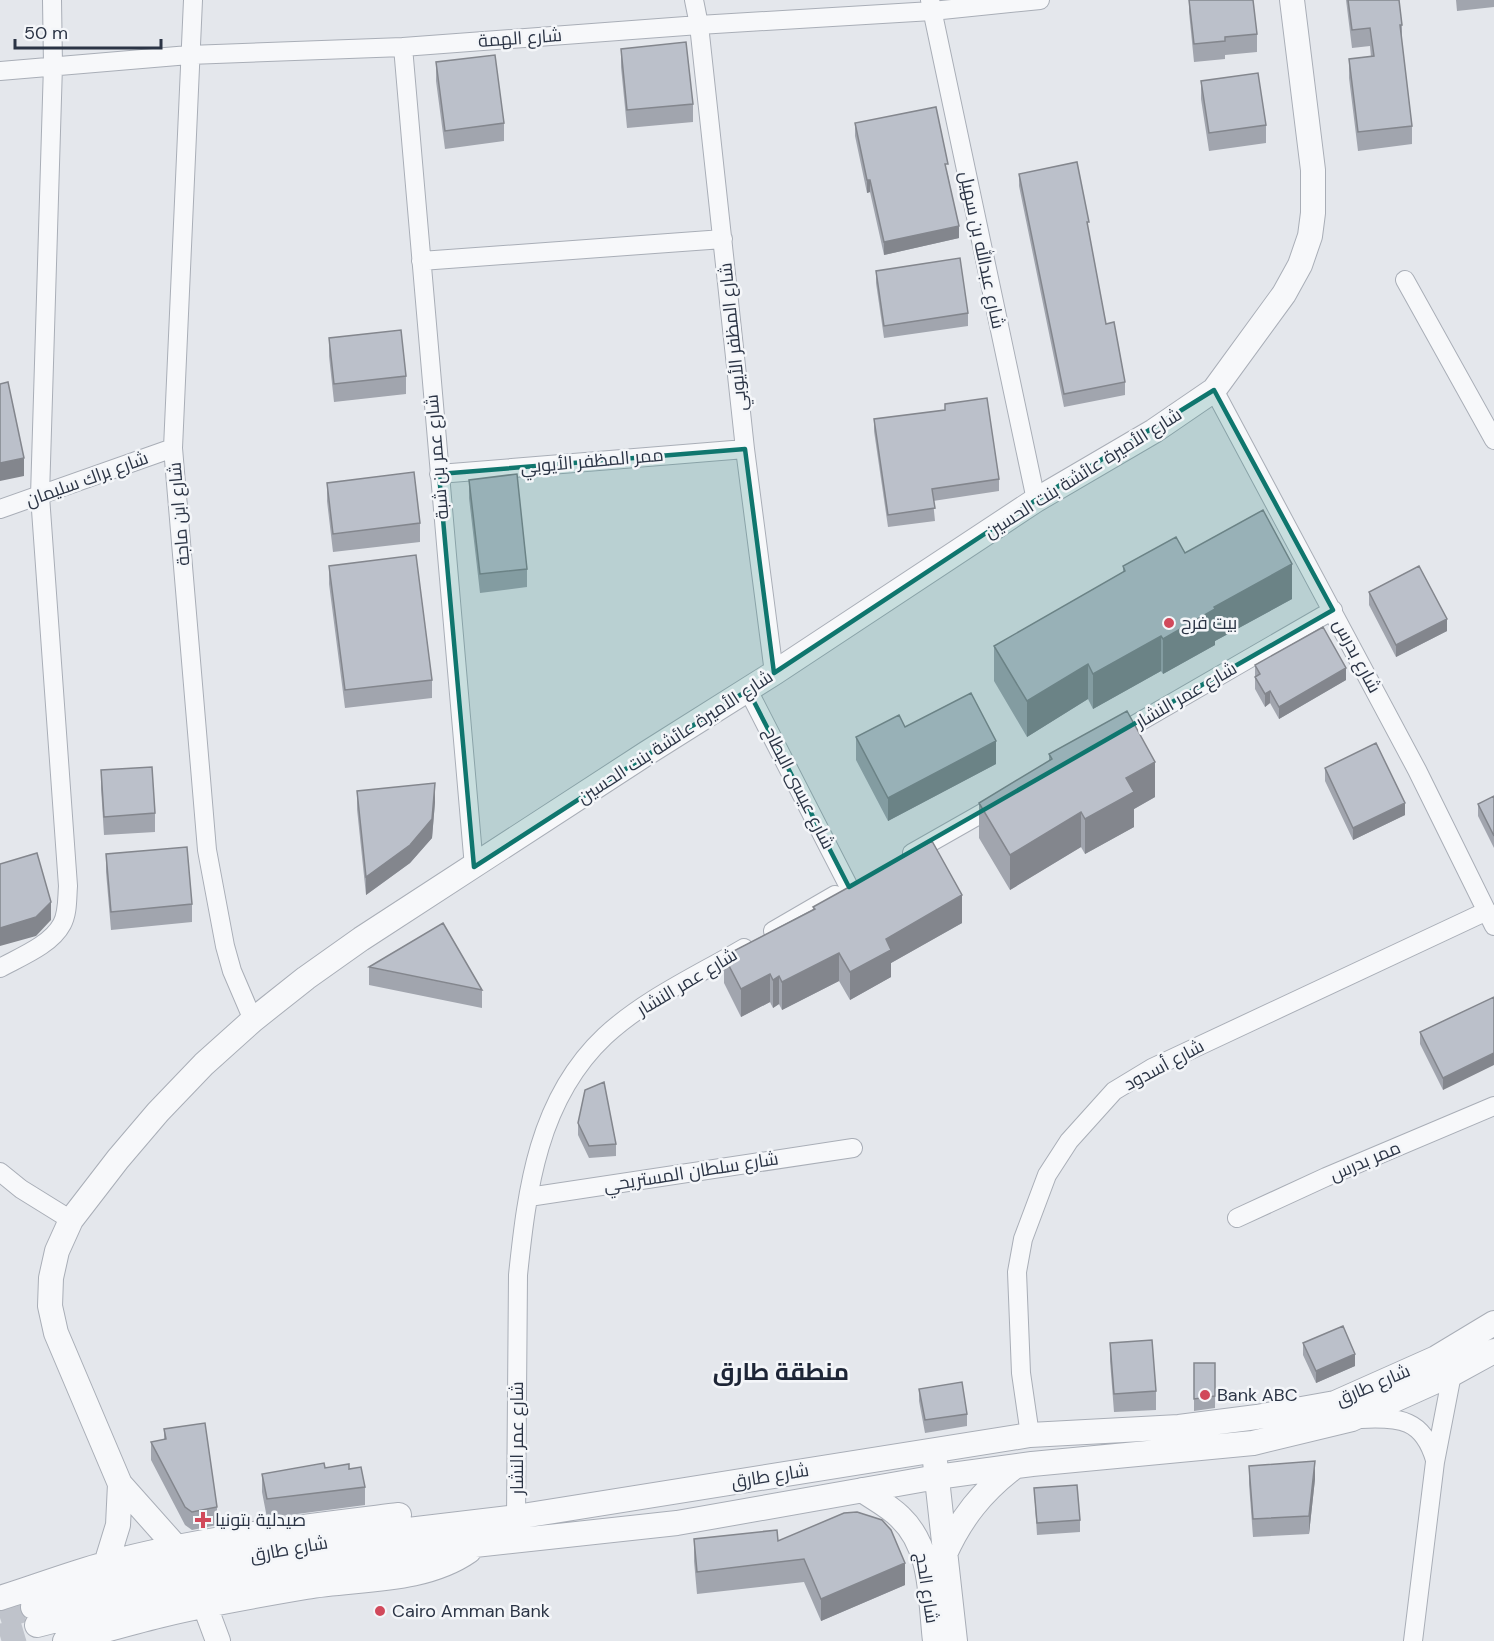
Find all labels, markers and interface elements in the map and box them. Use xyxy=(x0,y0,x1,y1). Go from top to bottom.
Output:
scale bar xyxy=(15,12,160,50)
text: 50 m xyxy=(24,21,68,45)
street label: شارع الهمة xyxy=(477,23,563,53)
street label: شارع عبدالله بن سهيل xyxy=(954,169,1010,331)
street label: شارع المظفر الأيوبي xyxy=(713,261,755,412)
street label: شارع عمر بن شبة xyxy=(420,393,454,521)
street label: شارع الأميرة عائشة بنت الحسين xyxy=(980,402,1186,544)
street label: ممر المظفر الأيوبي xyxy=(520,443,665,481)
street label: شارع براك سليمان xyxy=(22,446,152,512)
street label: شارع ابن ماجة xyxy=(163,461,195,567)
place label: بيت فرح xyxy=(1181,611,1237,635)
street label: شارع بدرس xyxy=(1327,615,1387,697)
marker: بيت فرح xyxy=(1162,616,1176,630)
street label: شارع عمر النشار xyxy=(1130,656,1241,734)
street label: شارع الأميرة عائشة بنت الحسين xyxy=(573,665,777,809)
street label: شارع عيسى البطاح xyxy=(758,723,840,853)
street label: شارع عمر النشار xyxy=(631,943,742,1022)
street label: شارع أسدود xyxy=(1120,1034,1208,1096)
street label: ممر بدرس xyxy=(1326,1135,1404,1187)
street label: شارع سلطان المستريحي xyxy=(602,1146,780,1200)
district label: منطقة طارق xyxy=(713,1356,849,1387)
street label: شارع طارق xyxy=(1332,1359,1414,1411)
street label: شارع عمر النشار xyxy=(505,1381,529,1496)
place label: Bank ABC xyxy=(1217,1383,1298,1407)
marker: Bank ABC xyxy=(1198,1388,1212,1402)
street label: شارع طارق xyxy=(729,1458,811,1494)
place label: صيدلية بتونيا xyxy=(215,1508,306,1532)
marker: صيدلية بتونيا xyxy=(196,1513,210,1527)
street label: شارع طارق xyxy=(248,1530,330,1568)
street label: شارع الحج xyxy=(910,1551,944,1625)
place label: Cairo Amman Bank xyxy=(392,1599,550,1623)
marker: Cairo Amman Bank xyxy=(373,1604,387,1618)

